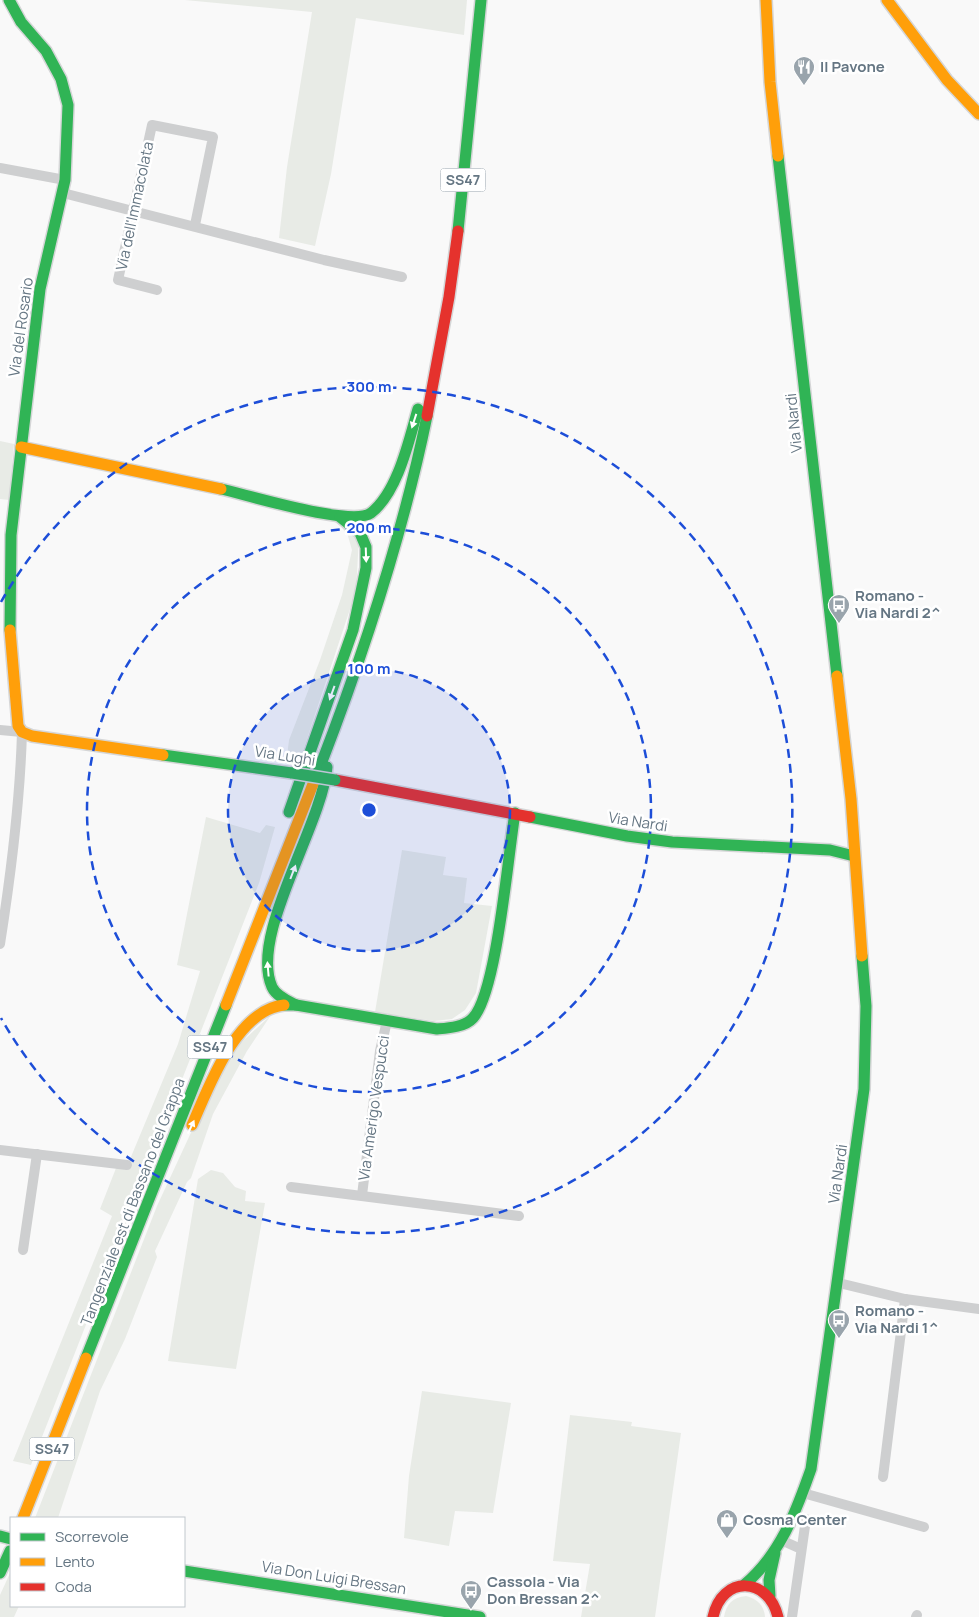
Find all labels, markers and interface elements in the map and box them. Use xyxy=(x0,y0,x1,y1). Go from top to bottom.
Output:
restaurant icon: Il Pavone xyxy=(792,55,816,86)
place label: Il Pavone xyxy=(820,56,885,77)
street label: Via dell'Immacolata xyxy=(111,139,158,272)
road number: SS47 xyxy=(440,168,486,192)
street label: Via del Rosario xyxy=(3,276,38,378)
text: 300 m xyxy=(347,376,391,397)
street label: Via Nardi xyxy=(780,392,807,454)
one-way arrow xyxy=(410,413,418,428)
text: 200 m xyxy=(346,517,392,538)
one-way arrow xyxy=(362,547,370,563)
place label: Romano - Via Nardi 2^ xyxy=(855,585,941,623)
bus stop icon: Romano - Via Nardi 2^ xyxy=(827,593,851,624)
text: 100 m xyxy=(348,658,390,679)
one-way arrow xyxy=(328,686,336,701)
street label: Via Lughi xyxy=(253,740,317,771)
centre of rings xyxy=(360,801,378,819)
street label: Via Nardi xyxy=(607,806,669,837)
one-way arrow xyxy=(289,864,297,879)
one-way arrow xyxy=(264,961,272,977)
street label: Via Amerigo Vespucci xyxy=(353,1034,394,1182)
road number: SS47 xyxy=(188,1036,232,1058)
street label: Tangenziale est di Bassano del Grappa xyxy=(75,1075,190,1329)
one-way arrow xyxy=(187,1120,195,1134)
street label: Via Nardi xyxy=(823,1143,852,1205)
place label: Romano - Via Nardi 1^ xyxy=(855,1300,939,1338)
bus stop icon: Romano - Via Nardi 1^ xyxy=(827,1308,851,1339)
road number: SS47 xyxy=(30,1438,74,1460)
shop icon: Cosma Center xyxy=(715,1508,739,1539)
place label: Cosma Center xyxy=(743,1509,847,1530)
legend xyxy=(10,1517,185,1607)
text: Scorrevole xyxy=(55,1526,129,1547)
text: Lento xyxy=(55,1551,95,1572)
street label: Via Don Luigi Bressan xyxy=(260,1556,408,1599)
place label: Cassola - Via Don Bressan 2^ xyxy=(487,1571,600,1609)
text: Coda xyxy=(55,1576,92,1597)
bus stop icon: Cassola - Via Don Bressan 2^ xyxy=(459,1579,483,1610)

